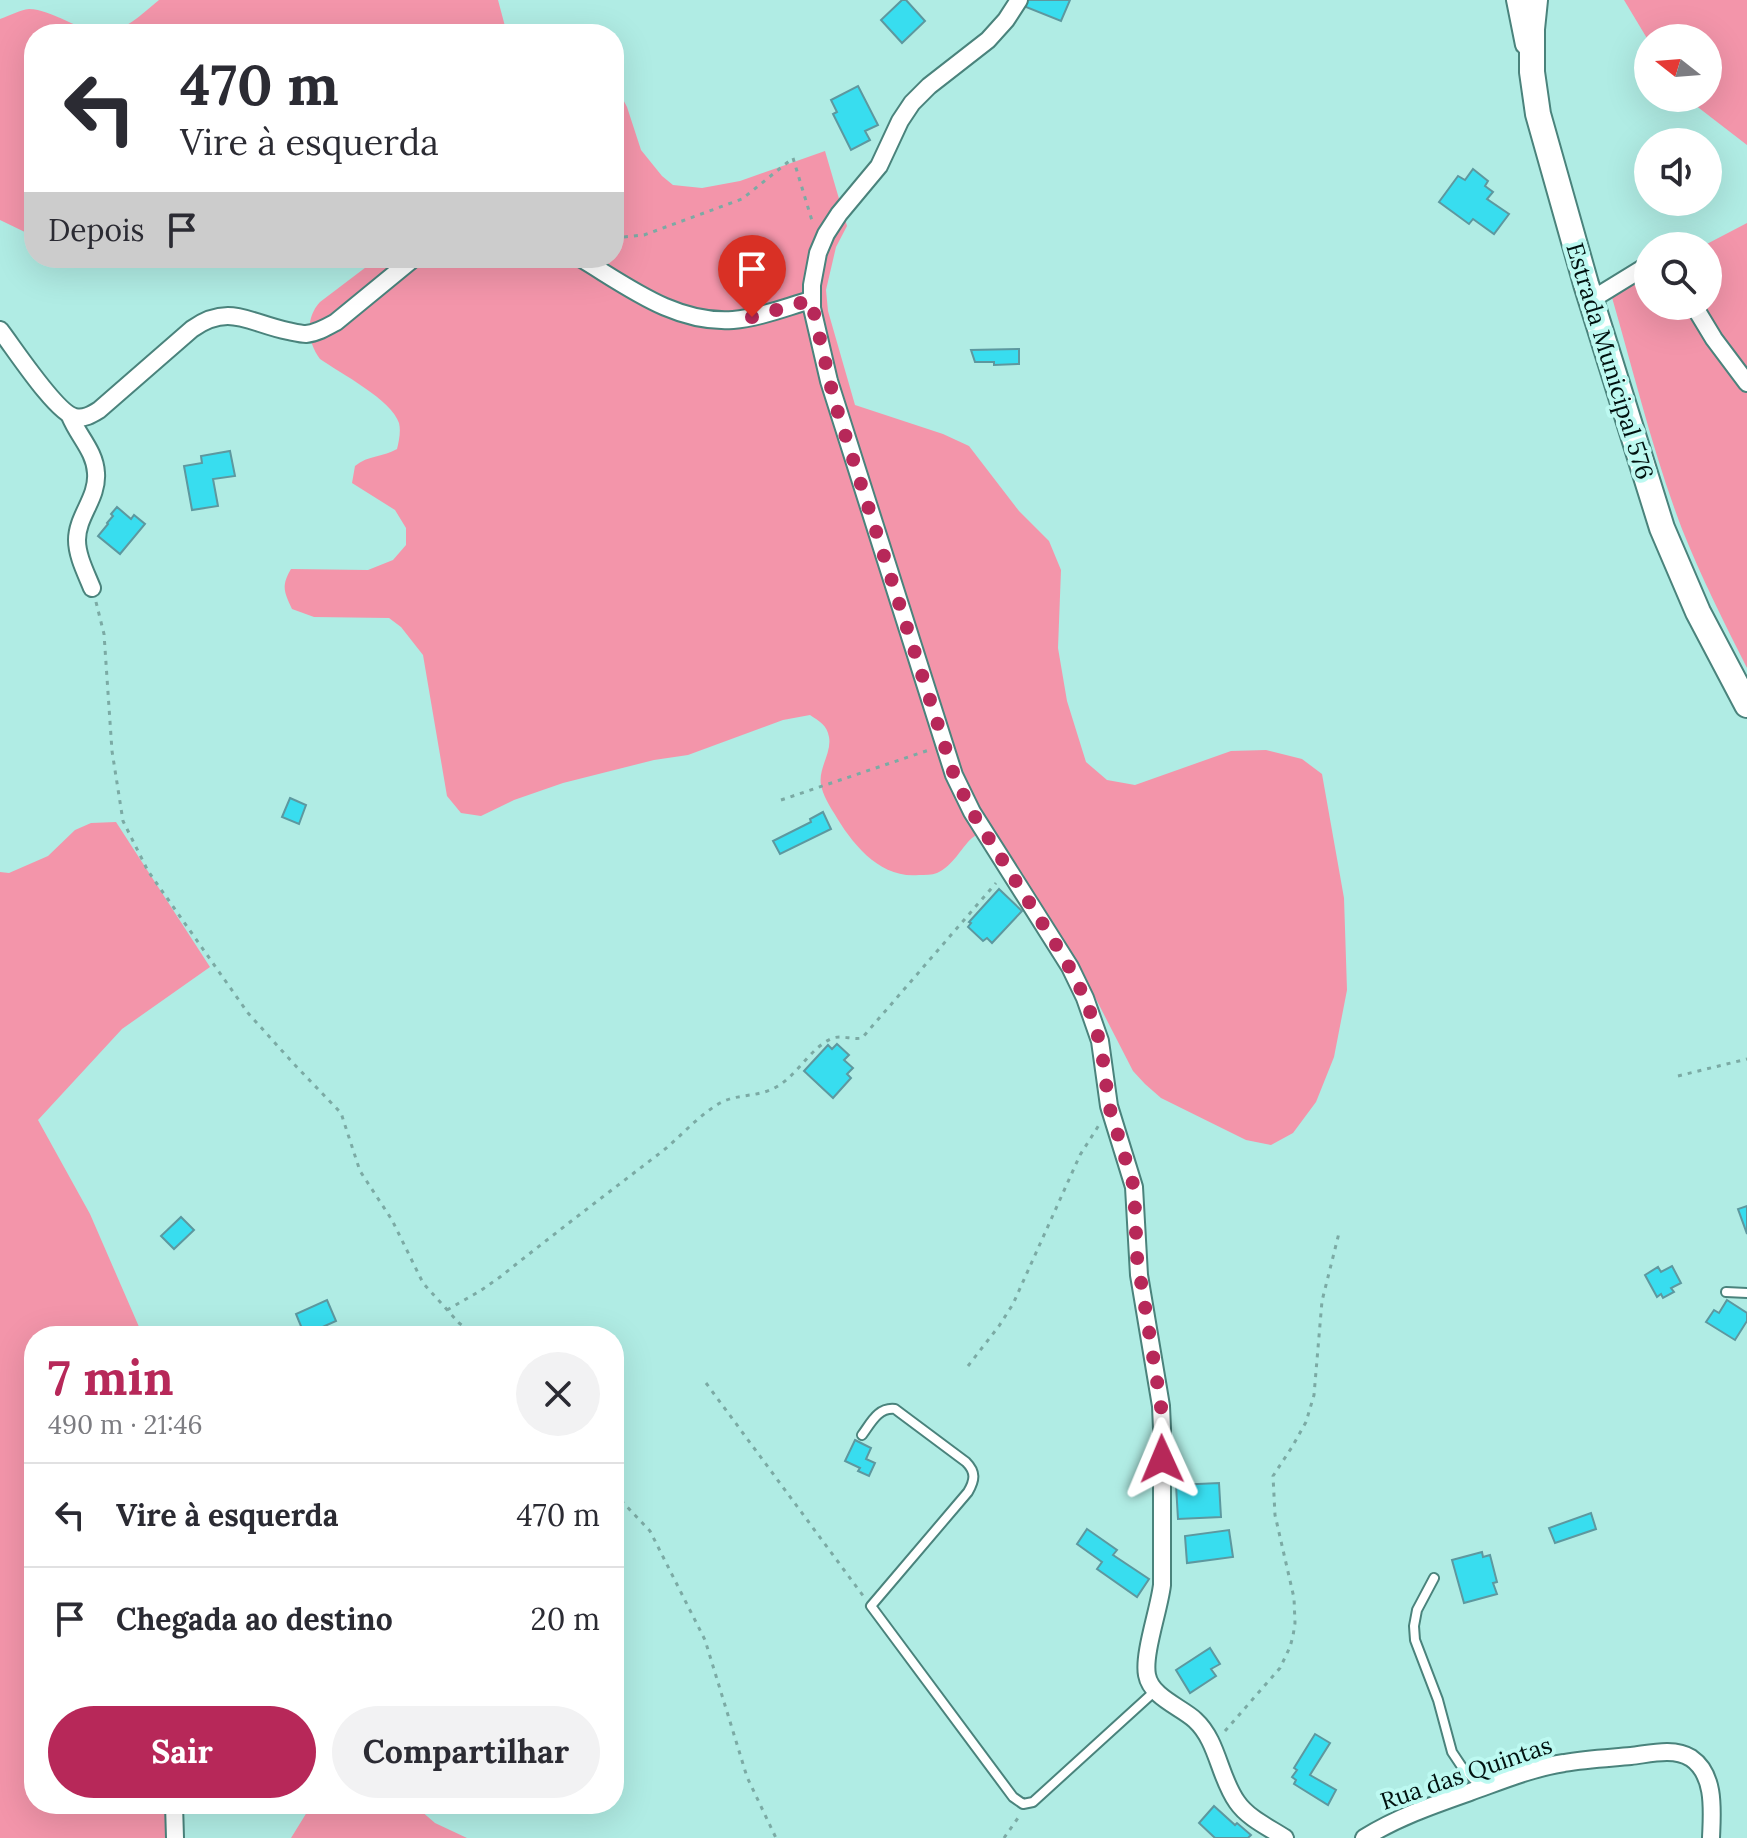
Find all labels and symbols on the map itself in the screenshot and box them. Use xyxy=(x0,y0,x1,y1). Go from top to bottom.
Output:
north arrow xyxy=(1634,24,1722,112)
pin xyxy=(718,235,786,317)
street label: Estrada Municipal 576 xyxy=(1559,239,1661,483)
position arrow xyxy=(1120,1417,1204,1501)
street label: Rua das Quintas xyxy=(1376,1729,1556,1817)

